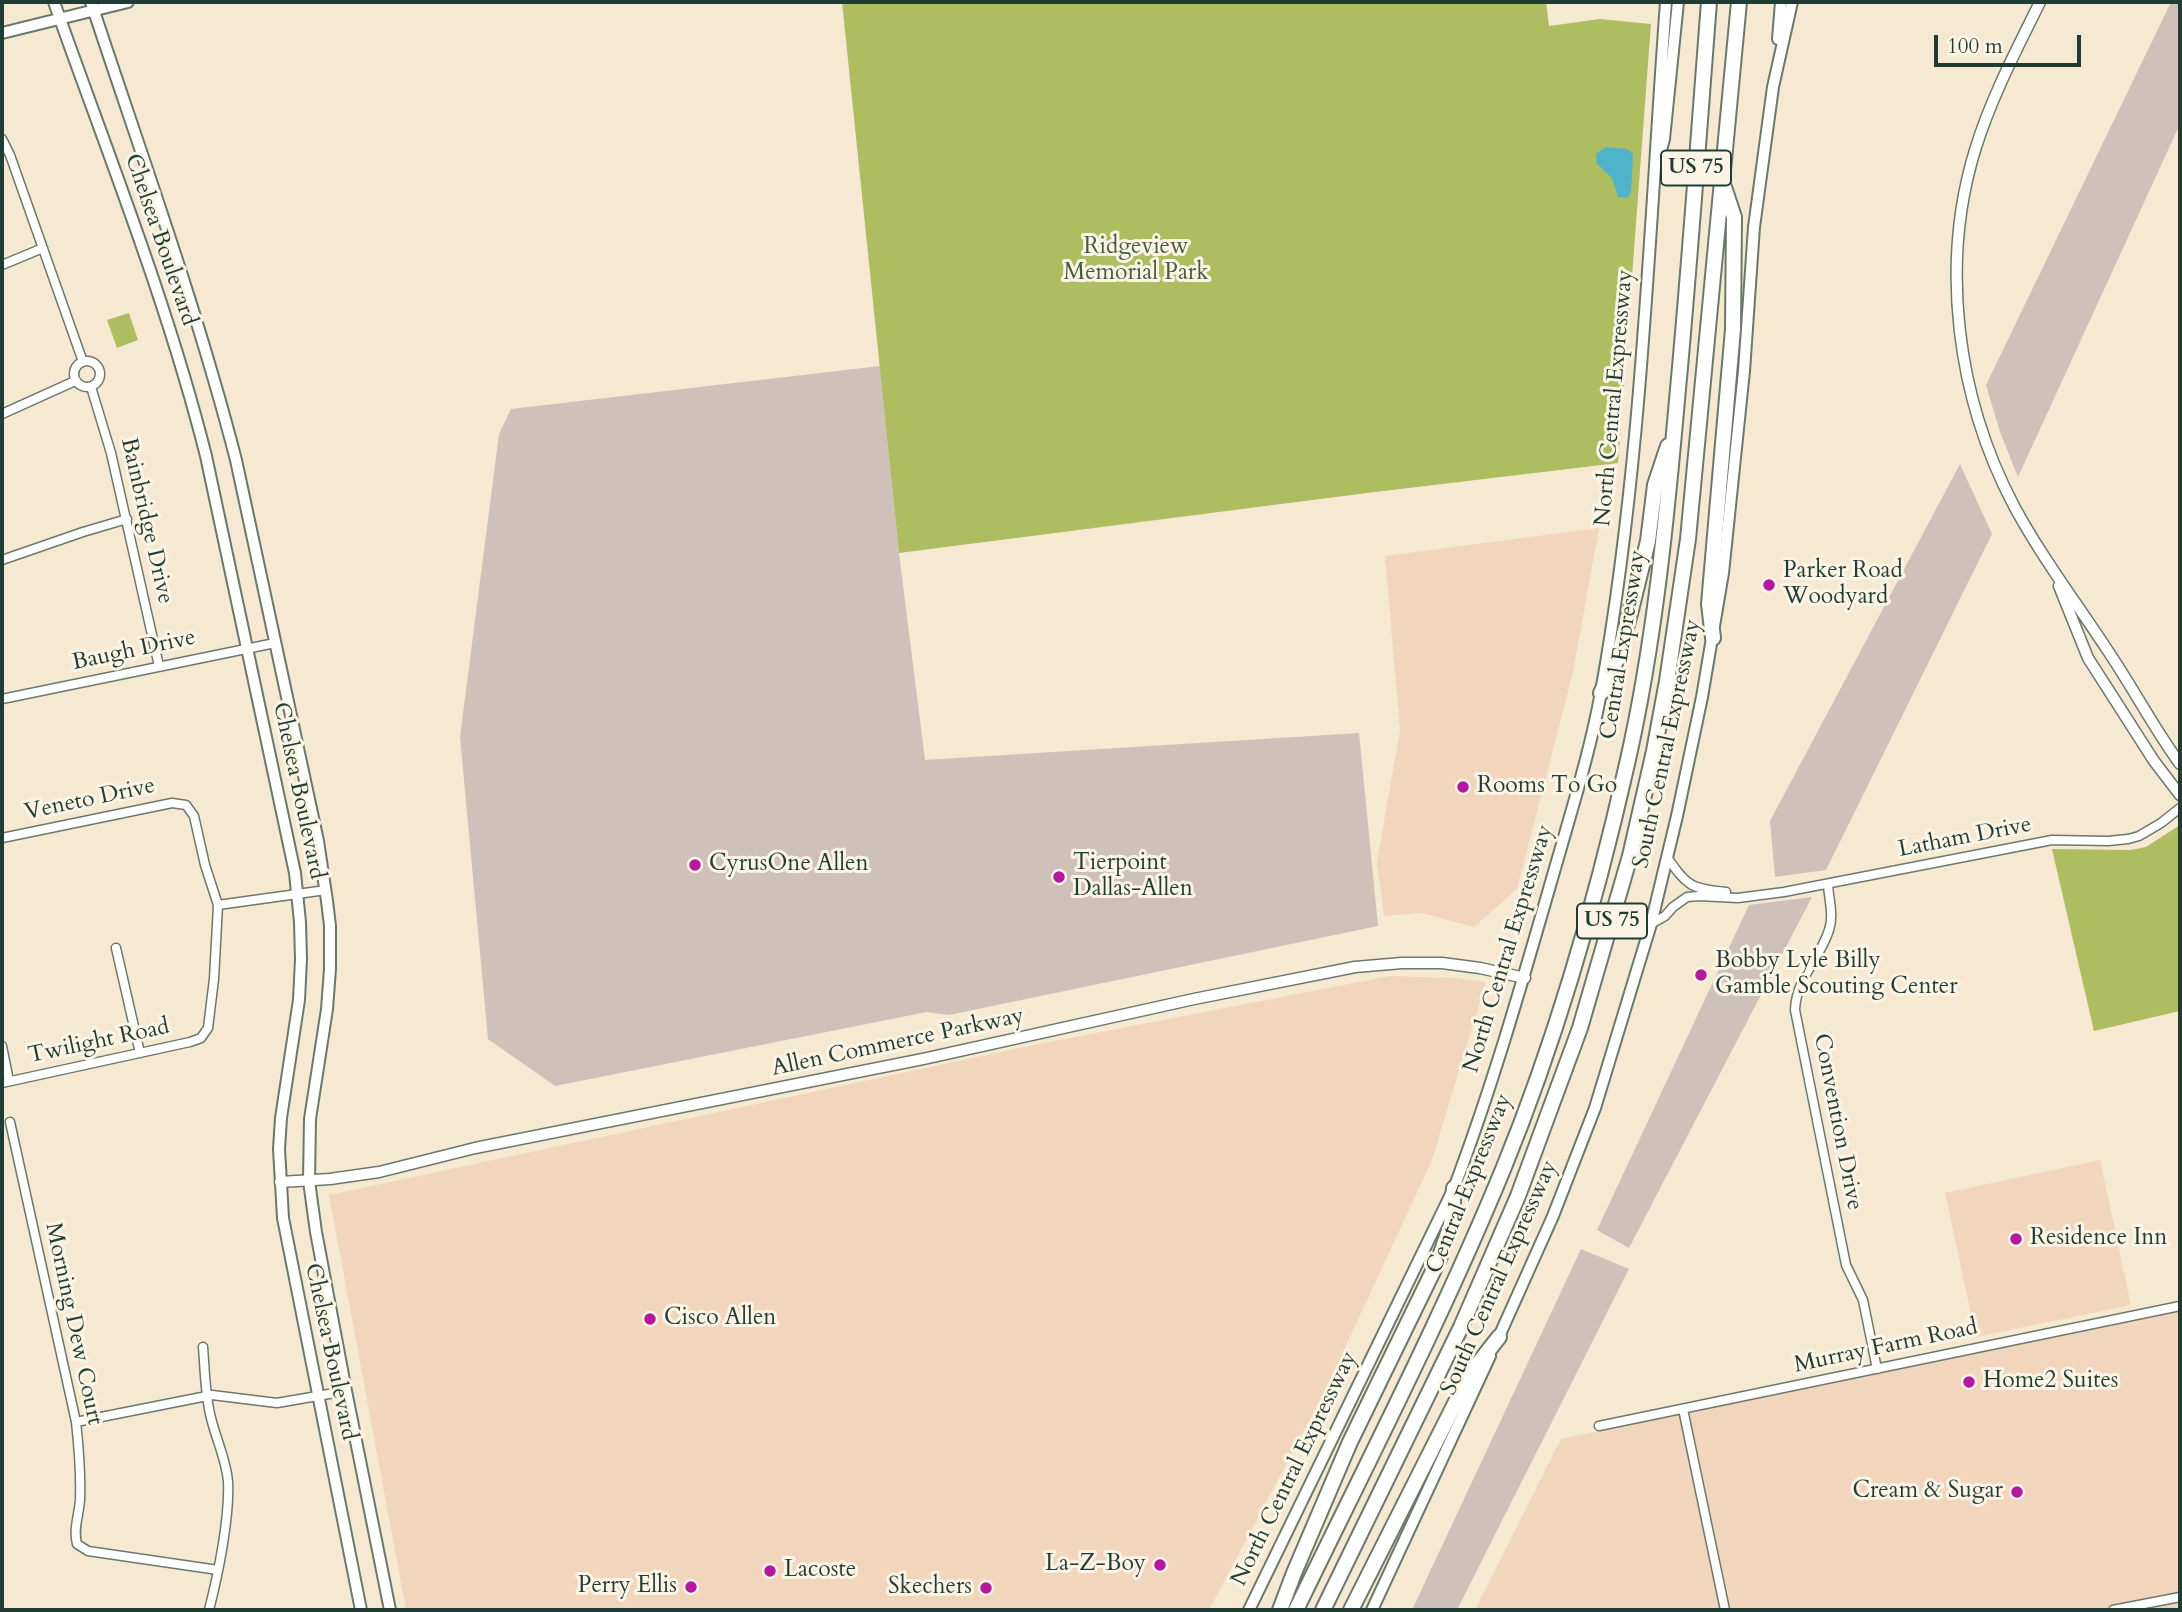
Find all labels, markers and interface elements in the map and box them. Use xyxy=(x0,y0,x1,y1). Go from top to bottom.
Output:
scale bar xyxy=(1937,21,2084,65)
text: 100 m xyxy=(1947,32,2003,61)
street label: Chelsea Boulevard xyxy=(118,150,202,330)
road number: US 75 xyxy=(1661,150,1731,186)
park label: Ridgeview Memorial Park xyxy=(1063,234,1209,288)
street label: North Central Expressway xyxy=(1590,268,1640,528)
street label: Bainbridge Drive xyxy=(113,435,179,607)
street label: Central Expressway xyxy=(1595,548,1653,742)
place label: Parker Road Woodyard xyxy=(1783,558,1903,612)
marker: Parker Road Woodyard xyxy=(1761,577,1777,593)
street label: South Central Expressway xyxy=(1628,617,1708,871)
street label: Baugh Drive xyxy=(70,624,198,678)
street label: Chelsea Boulevard xyxy=(266,700,330,882)
street label: Veneto Drive xyxy=(22,773,158,827)
place label: Rooms To Go xyxy=(1477,773,1617,801)
marker: Rooms To Go xyxy=(1455,779,1471,795)
street label: Latham Drive xyxy=(1896,812,2034,864)
street label: North Central Expressway xyxy=(1458,822,1560,1076)
place label: Tierpoint Dallas-Allen xyxy=(1073,850,1193,904)
place label: CyrusOne Allen xyxy=(709,851,869,879)
marker: CyrusOne Allen xyxy=(687,857,703,873)
marker: Tierpoint Dallas-Allen xyxy=(1051,869,1067,885)
road number: US 75 xyxy=(1577,904,1647,939)
place label: Bobby Lyle Billy Gamble Scouting Center xyxy=(1715,948,1958,1002)
marker: Bobby Lyle Billy Gamble Scouting Center xyxy=(1693,967,1709,983)
street label: Allen Commerce Parkway xyxy=(769,1003,1027,1083)
street label: Twilight Road xyxy=(26,1014,172,1070)
street label: Convention Drive xyxy=(1806,1031,1868,1213)
street label: Central Expressway xyxy=(1421,1090,1519,1278)
street label: South Central Expressway xyxy=(1436,1156,1564,1400)
street label: Morning Dew Court xyxy=(38,1220,108,1428)
place label: Residence Inn xyxy=(2030,1225,2167,1253)
marker: Residence Inn xyxy=(2008,1231,2024,1247)
street label: Chelsea Boulevard xyxy=(298,1261,362,1443)
place label: Cisco Allen xyxy=(664,1305,776,1333)
marker: Cisco Allen xyxy=(642,1311,658,1327)
street label: Murray Farm Road xyxy=(1792,1314,1980,1380)
street label: North Central Expressway xyxy=(1226,1347,1364,1591)
place label: Home2 Suites xyxy=(1983,1368,2119,1396)
marker: Home2 Suites xyxy=(1961,1374,1977,1390)
place label: Cream & Sugar xyxy=(1852,1478,2003,1506)
marker: Cream & Sugar xyxy=(2009,1484,2025,1500)
place label: La-Z-Boy xyxy=(1045,1551,1146,1579)
place label: Lacoste xyxy=(784,1557,856,1585)
marker: La-Z-Boy xyxy=(1152,1557,1168,1573)
marker: Lacoste xyxy=(762,1563,778,1579)
place label: Perry Ellis xyxy=(578,1573,677,1601)
place label: Skechers xyxy=(888,1574,972,1602)
marker: Perry Ellis xyxy=(683,1579,699,1595)
marker: Skechers xyxy=(978,1580,994,1596)

